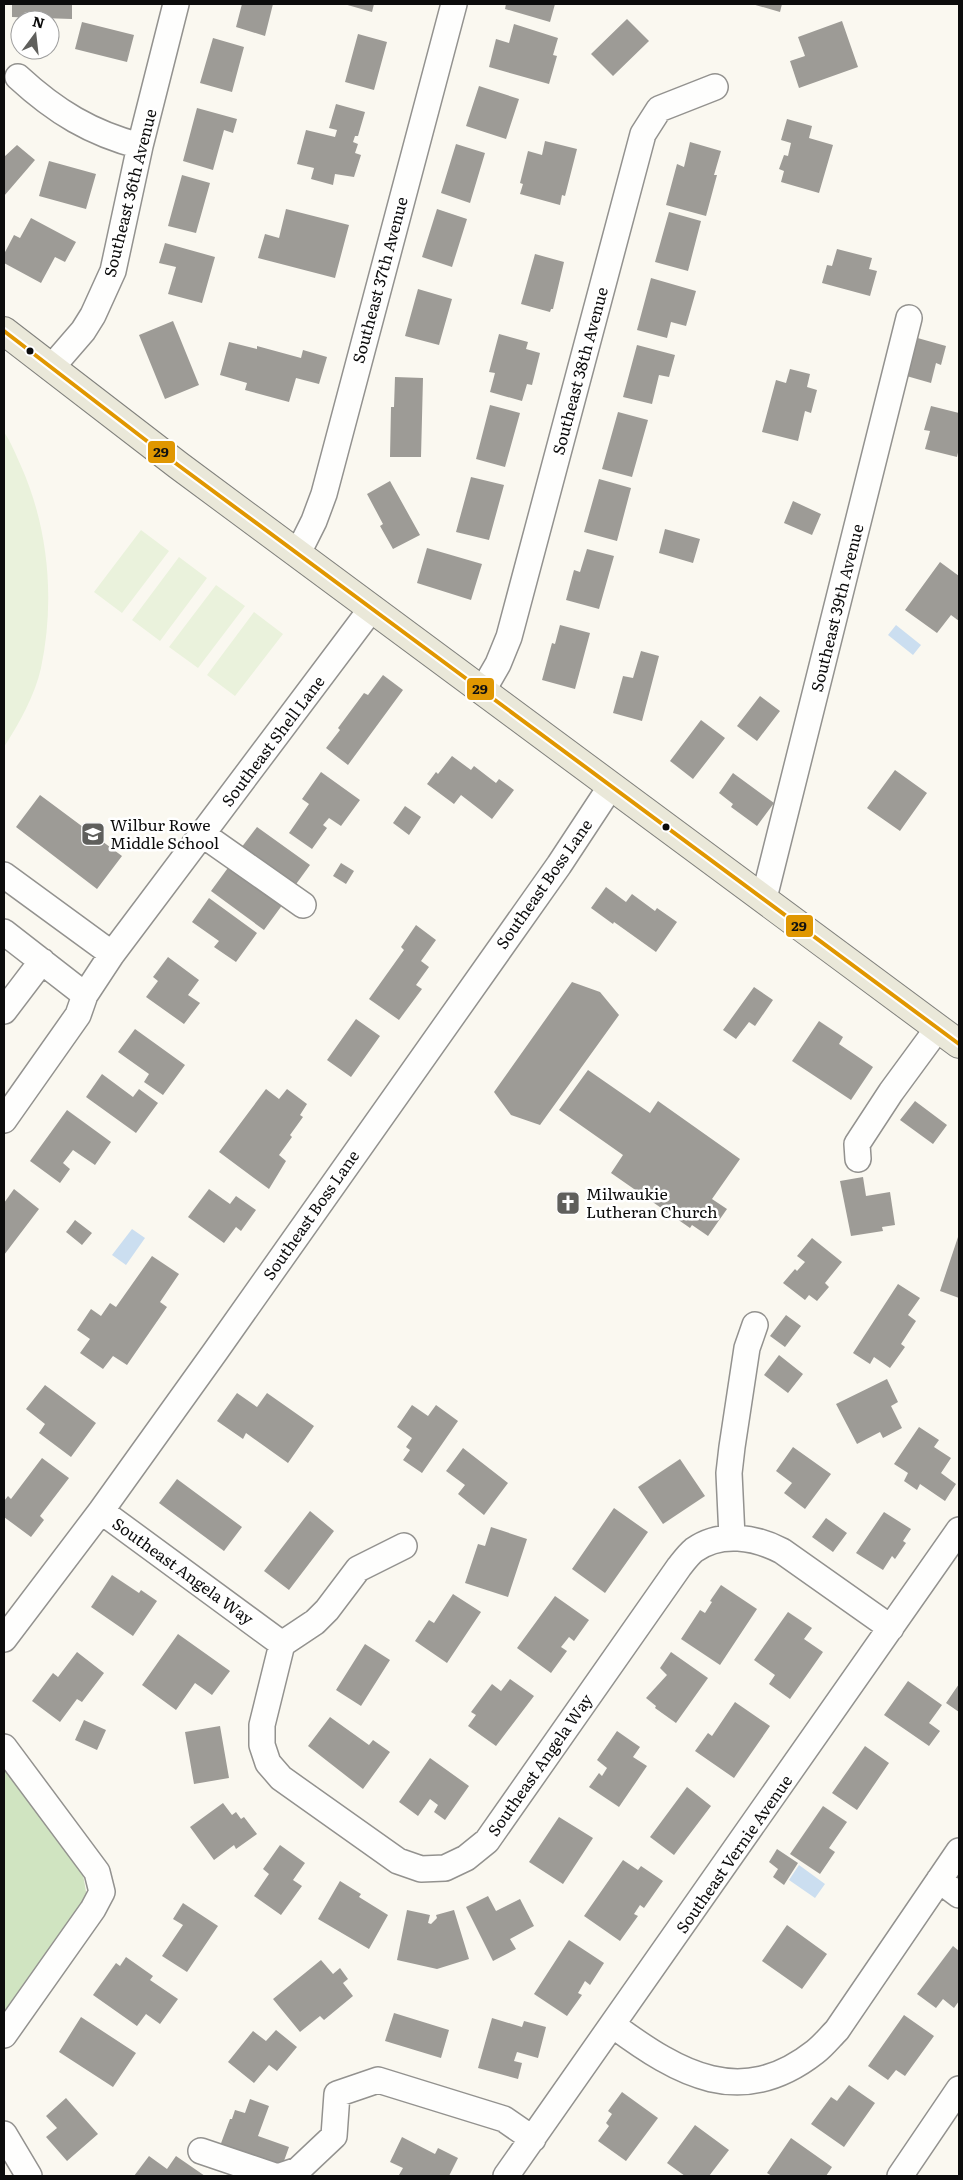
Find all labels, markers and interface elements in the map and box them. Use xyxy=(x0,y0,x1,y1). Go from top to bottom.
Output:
north arrow xyxy=(10,10,60,60)
text: N xyxy=(30,10,47,33)
street label: Southeast 36th Avenue xyxy=(96,106,162,279)
street label: Southeast 37th Avenue xyxy=(345,194,413,366)
street label: Southeast 38th Avenue xyxy=(545,284,613,457)
unlabelled marker xyxy=(25,346,35,356)
line badge: 29 xyxy=(147,440,176,464)
text: 29 xyxy=(153,441,169,461)
street label: Southeast 39th Avenue xyxy=(804,521,869,694)
street label: Southeast Shell Lane xyxy=(215,670,329,811)
line badge: 29 xyxy=(466,677,495,701)
text: 29 xyxy=(472,678,488,698)
place label: Wilbur Rowe Middle School xyxy=(110,812,219,854)
street label: Southeast Boss Lane xyxy=(489,814,597,953)
school or university icon: Wilbur Rowe Middle School xyxy=(80,821,106,847)
unlabelled marker xyxy=(661,822,671,832)
line badge: 29 xyxy=(785,914,814,938)
text: 29 xyxy=(791,915,807,935)
street label: Southeast Boss Lane xyxy=(256,1145,364,1284)
place label: Milwaukie Lutheran Church xyxy=(586,1181,718,1223)
church icon: Milwaukie Lutheran Church xyxy=(555,1190,581,1216)
street label: Southeast Angela Way xyxy=(108,1511,260,1630)
street label: Southeast Angela Way xyxy=(481,1688,598,1841)
street label: Southeast Vernie Avenue xyxy=(669,1769,797,1938)

